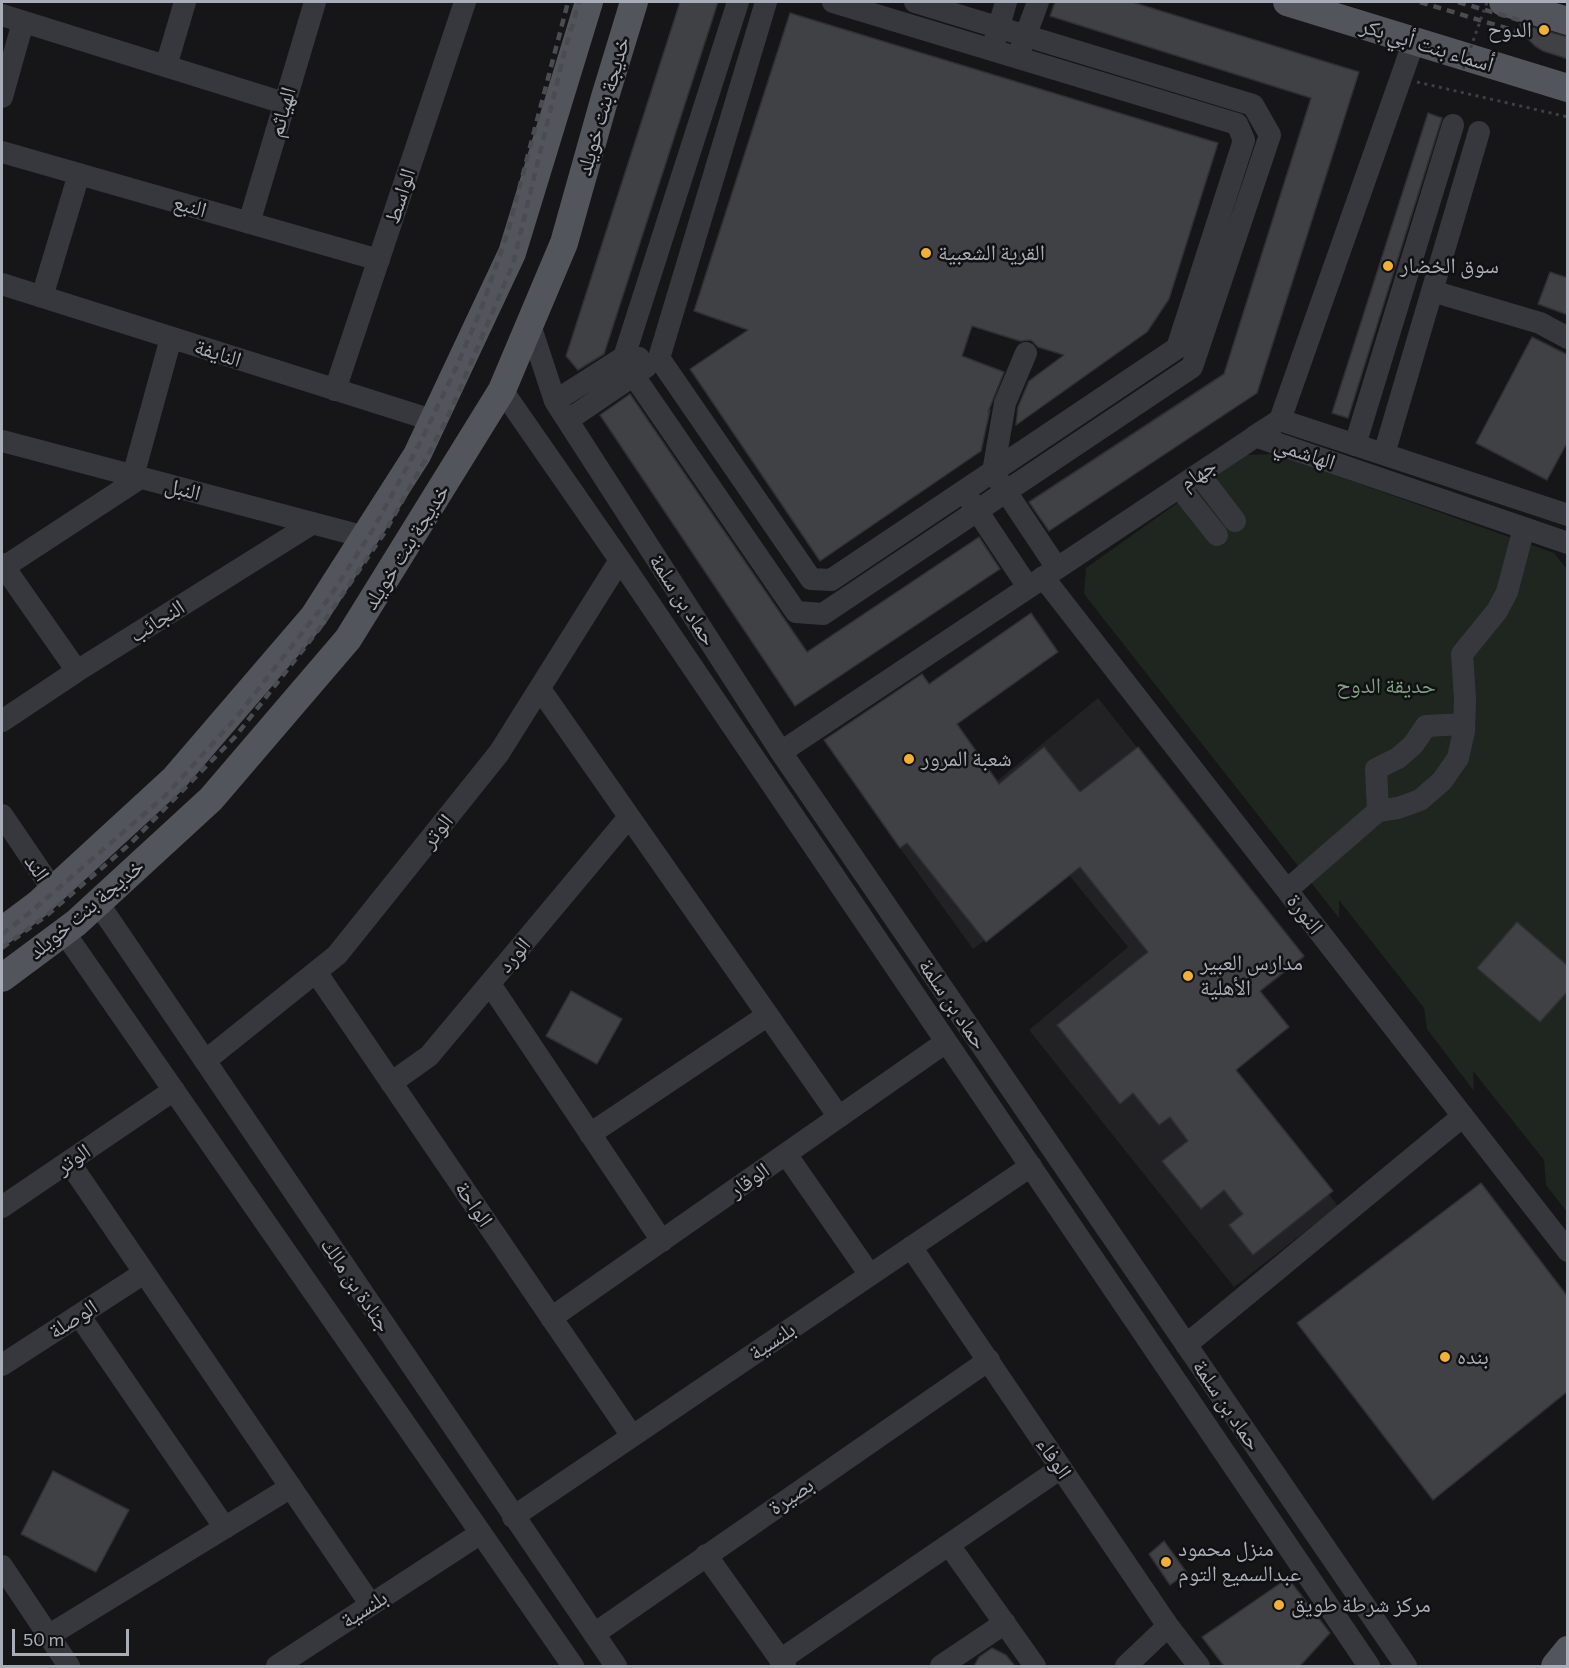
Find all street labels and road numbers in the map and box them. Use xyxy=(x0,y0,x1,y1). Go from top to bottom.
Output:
street label: أسماء بنت أبي بكر xyxy=(1357,12,1497,78)
street label: خديجة بنت خويلد xyxy=(571,34,635,178)
street label: الهياثم xyxy=(262,84,302,140)
street label: الواسط xyxy=(379,165,421,227)
street label: النبع xyxy=(170,189,210,223)
street label: النايفة xyxy=(191,333,245,373)
street label: الهاشمي xyxy=(1271,430,1339,476)
street label: جهام xyxy=(1175,452,1221,496)
street label: النبل xyxy=(162,472,204,506)
street label: خديجة بنت خويلد xyxy=(357,479,455,615)
street label: حماد بن سلمة xyxy=(644,549,722,651)
street label: النجائب xyxy=(124,594,190,648)
street label: الوتر xyxy=(415,808,459,854)
street label: الند xyxy=(19,850,55,886)
street label: خديجة بنت خويلد xyxy=(23,853,149,965)
street label: النورة xyxy=(1281,889,1329,939)
street label: الورد xyxy=(492,932,536,978)
street label: حماد بن سلمة xyxy=(913,954,993,1054)
street label: الوتر xyxy=(50,1138,96,1180)
street label: الوقار xyxy=(724,1157,774,1203)
street label: الواحة xyxy=(449,1176,499,1232)
street label: جنادة بن مالك xyxy=(315,1233,397,1337)
street label: الوصلة xyxy=(44,1294,102,1344)
street label: بلنسية xyxy=(744,1316,800,1366)
street label: حماد بن سلمة xyxy=(1187,1355,1267,1455)
street label: الوفاء xyxy=(1031,1432,1077,1484)
street label: بصيرة xyxy=(763,1471,819,1521)
street label: بلنسية xyxy=(336,1584,392,1634)

